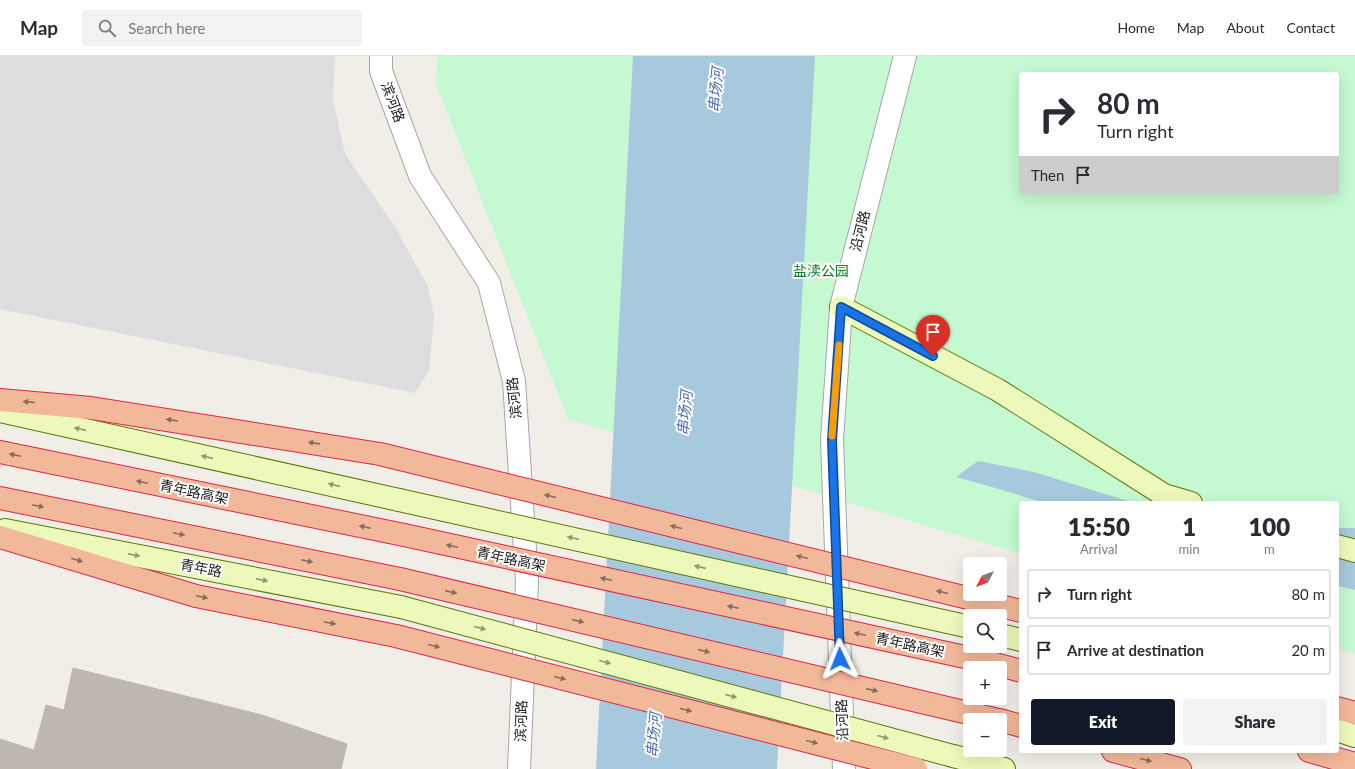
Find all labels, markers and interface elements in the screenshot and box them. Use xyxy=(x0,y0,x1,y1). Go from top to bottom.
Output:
search box xyxy=(82,10,362,46)
text: Map xyxy=(20,16,58,39)
icon: search xyxy=(96,17,118,39)
text: Search here xyxy=(128,19,206,37)
text: Home xyxy=(1117,19,1155,36)
text: Map xyxy=(1177,19,1204,36)
text: About xyxy=(1226,19,1264,36)
text: Contact xyxy=(1286,19,1335,36)
water label: 串场河 xyxy=(704,64,726,113)
street label: 滨河路 xyxy=(378,79,409,124)
text: 80 m xyxy=(1097,86,1160,120)
icon: right xyxy=(1031,88,1083,140)
text: Turn right xyxy=(1097,120,1174,142)
icon: arrive xyxy=(1072,164,1094,186)
text: Then xyxy=(1031,166,1064,184)
street label: 沿河路 xyxy=(846,208,873,253)
park label: 盐渎公园 xyxy=(793,262,849,279)
pin xyxy=(916,315,950,356)
icon: arrive xyxy=(922,321,944,343)
street label: 滨河路 xyxy=(503,376,524,420)
water label: 串场河 xyxy=(673,387,695,436)
one-way arrow xyxy=(23,399,35,406)
one-way arrow xyxy=(166,417,178,423)
one-way arrow xyxy=(74,426,86,432)
one-way arrow xyxy=(308,440,320,446)
one-way arrow xyxy=(9,452,21,458)
one-way arrow xyxy=(201,454,213,460)
street label: 青年路高架 xyxy=(158,476,230,507)
one-way arrow xyxy=(136,478,148,484)
one-way arrow xyxy=(328,482,340,488)
one-way arrow xyxy=(544,492,556,498)
one-way arrow xyxy=(32,503,44,509)
text: 15:50 xyxy=(1068,512,1130,541)
text: 1 xyxy=(1182,512,1196,541)
text: 100 xyxy=(1248,512,1290,541)
one-way arrow xyxy=(670,523,682,529)
one-way arrow xyxy=(359,524,371,530)
one-way arrow xyxy=(173,532,185,538)
one-way arrow xyxy=(567,535,579,541)
text: Arrival xyxy=(1080,541,1118,557)
text: min xyxy=(1179,541,1200,557)
text: m xyxy=(1264,541,1275,557)
one-way arrow xyxy=(445,542,458,548)
street label: 青年路高架 xyxy=(475,543,547,574)
one-way arrow xyxy=(128,553,141,559)
one-way arrow xyxy=(796,554,809,560)
street label: 青年路 xyxy=(179,555,223,580)
one-way arrow xyxy=(72,557,84,563)
north arrow xyxy=(963,557,1007,601)
map controls xyxy=(963,557,1007,757)
one-way arrow xyxy=(301,558,313,564)
one-way arrow xyxy=(693,563,706,569)
one-way arrow xyxy=(600,576,612,582)
one-way arrow xyxy=(256,577,268,583)
icon: right xyxy=(1033,583,1055,605)
text: Turn right xyxy=(1067,585,1132,603)
text: 80 m xyxy=(1291,585,1325,603)
one-way arrow xyxy=(936,588,949,594)
one-way arrow xyxy=(445,589,457,595)
one-way arrow xyxy=(196,595,208,601)
one-way arrow xyxy=(727,603,739,609)
button: search xyxy=(963,609,1007,653)
one-way arrow xyxy=(572,619,584,625)
one-way arrow xyxy=(323,620,336,626)
one-way arrow xyxy=(473,626,486,632)
street label: 青年路高架 xyxy=(874,629,946,660)
one-way arrow xyxy=(854,631,866,637)
position arrow xyxy=(819,638,861,680)
icon: arrive xyxy=(1033,639,1055,661)
text: Arrive at destination xyxy=(1067,641,1204,659)
text: 20 m xyxy=(1291,641,1325,659)
one-way arrow xyxy=(428,643,440,649)
one-way arrow xyxy=(698,648,710,654)
one-way arrow xyxy=(599,659,611,665)
button: + xyxy=(963,661,1007,705)
one-way arrow xyxy=(554,675,566,681)
one-way arrow xyxy=(866,688,878,694)
one-way arrow xyxy=(725,693,737,699)
street label: 沿河路 xyxy=(832,699,851,741)
button: Exit xyxy=(1031,699,1175,745)
button: Share xyxy=(1183,699,1327,745)
street label: 滨河路 xyxy=(511,700,530,742)
one-way arrow xyxy=(680,707,692,713)
water label: 串场河 xyxy=(642,709,664,758)
button: − xyxy=(963,713,1007,757)
one-way arrow xyxy=(877,735,889,741)
one-way arrow xyxy=(806,740,818,746)
one-way arrow xyxy=(1141,757,1153,763)

